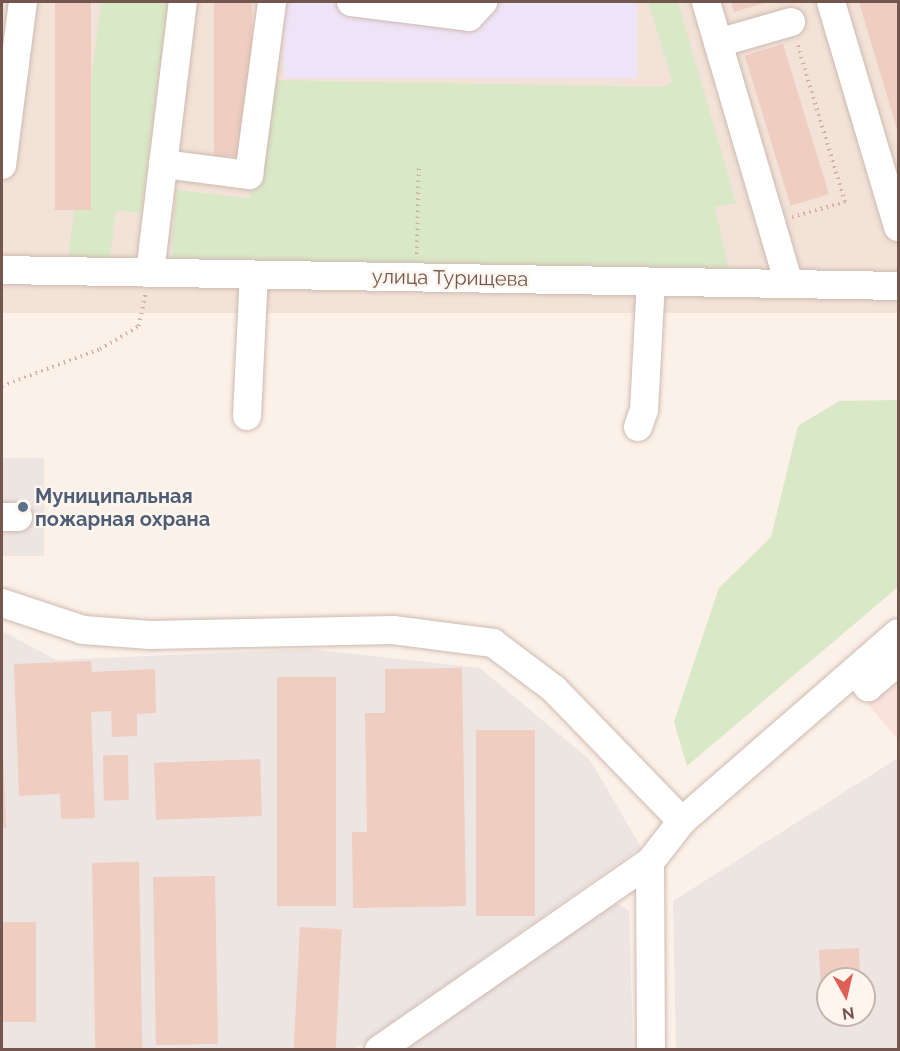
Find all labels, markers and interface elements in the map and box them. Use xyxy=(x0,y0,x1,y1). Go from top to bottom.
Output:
street label: улица Турищева xyxy=(371,265,529,291)
place label: Муниципальная пожарная охрана xyxy=(35,484,210,531)
marker: Муниципальная пожарная охрана xyxy=(16,500,30,514)
north arrow xyxy=(816,967,876,1027)
text: N xyxy=(841,1003,856,1024)

